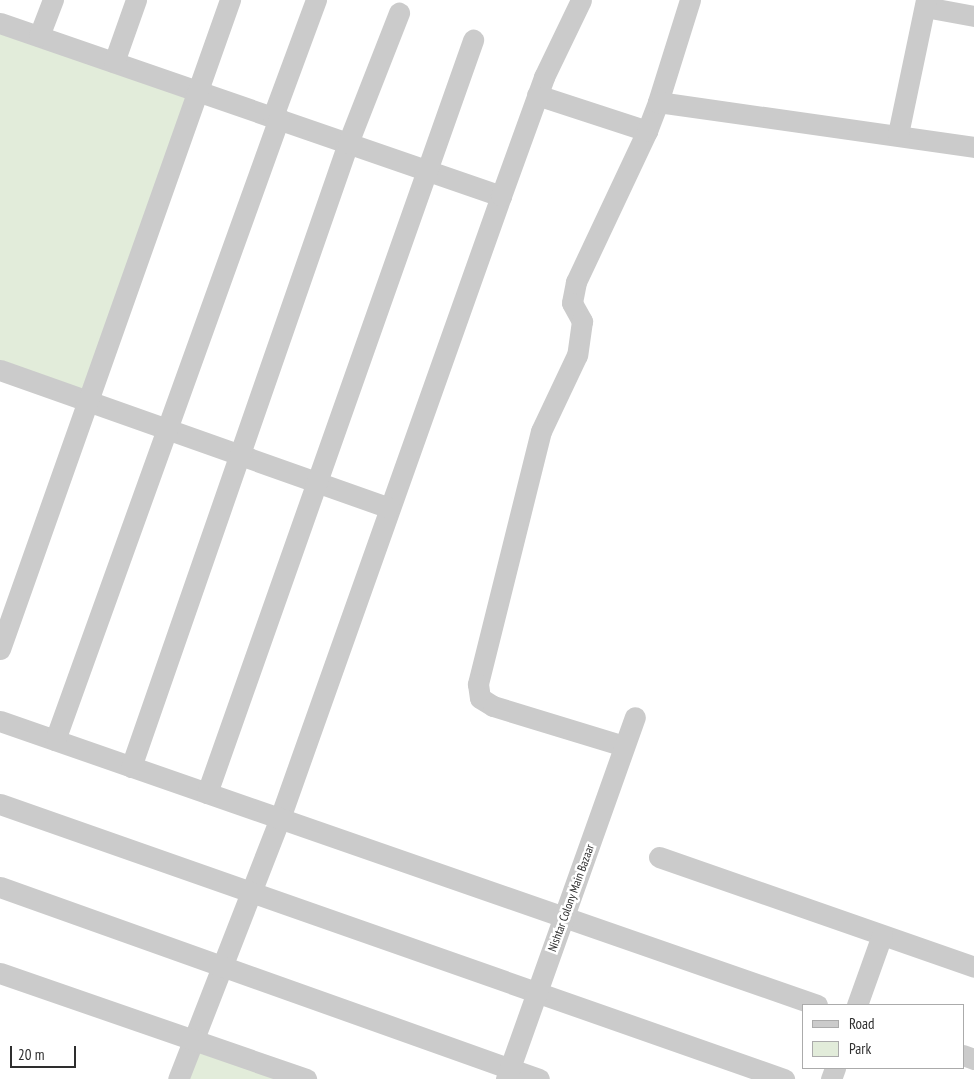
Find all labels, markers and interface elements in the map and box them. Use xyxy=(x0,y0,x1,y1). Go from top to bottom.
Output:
street label: Nishtar Colony Main Bazaar xyxy=(545,842,597,954)
legend xyxy=(802,1004,964,1069)
text: Road xyxy=(849,1014,875,1033)
scale bar xyxy=(12,1036,79,1068)
text: Park xyxy=(849,1039,871,1058)
text: 20 m xyxy=(18,1045,44,1064)

